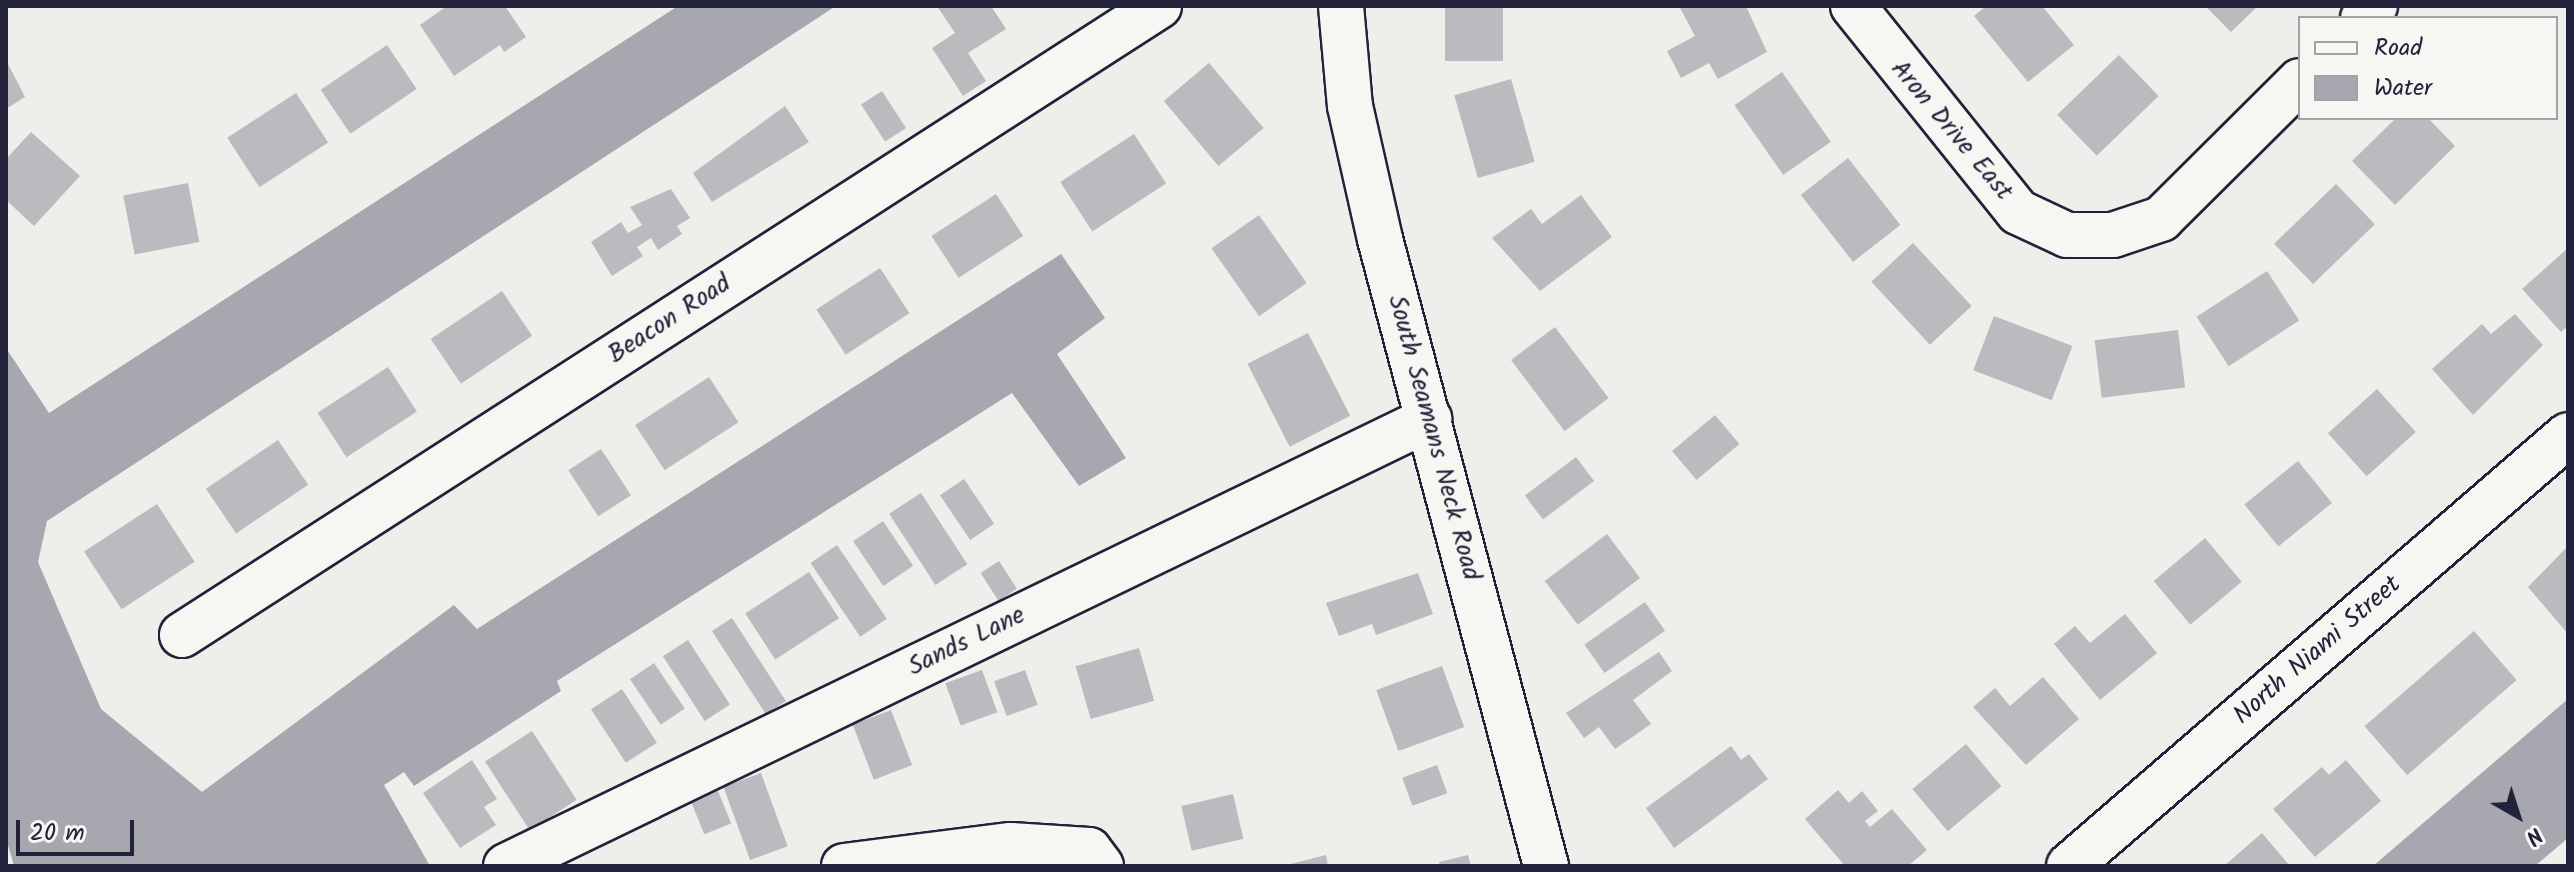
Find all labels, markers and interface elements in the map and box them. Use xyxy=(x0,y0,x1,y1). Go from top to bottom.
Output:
legend xyxy=(2298,16,2558,120)
text: Road xyxy=(2374,29,2422,68)
street label: Aron Drive East xyxy=(1883,54,2019,208)
text: Water xyxy=(2374,69,2432,108)
street label: Beacon Road xyxy=(603,269,737,371)
street label: South Seamans Neck Road xyxy=(1380,292,1486,584)
street label: North Niami Street xyxy=(2228,570,2408,732)
street label: Sands Lane xyxy=(903,600,1031,684)
north arrow xyxy=(2478,776,2558,856)
scale bar xyxy=(20,804,138,854)
text: 20 m xyxy=(30,814,85,853)
text: N xyxy=(2517,817,2550,853)

